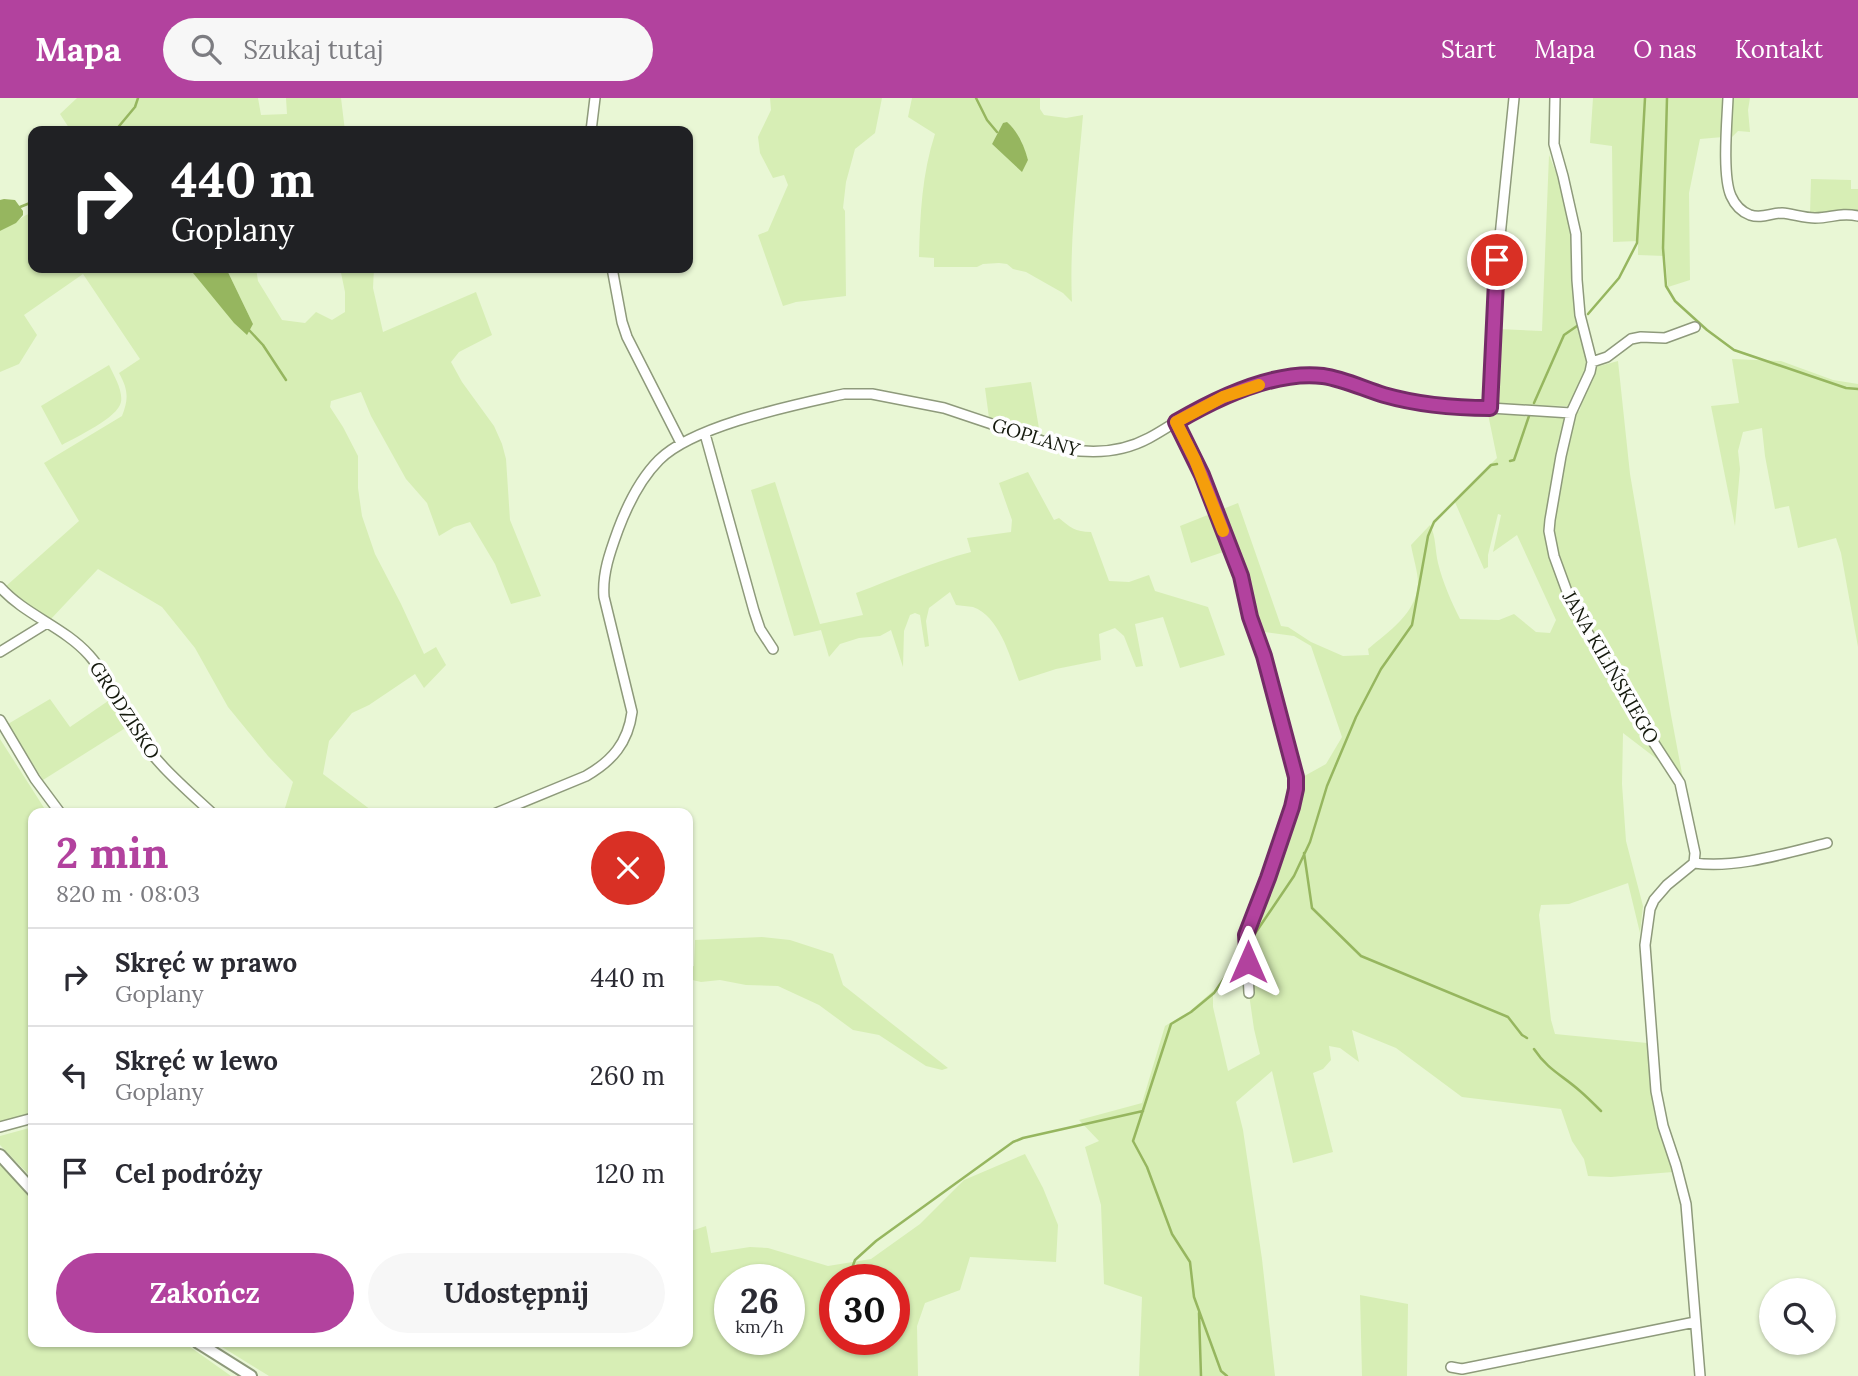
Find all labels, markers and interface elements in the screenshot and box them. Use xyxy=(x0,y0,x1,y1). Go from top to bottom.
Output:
search box xyxy=(163,18,653,81)
text: Mapa xyxy=(35,28,121,70)
icon: search xyxy=(187,30,225,68)
text: Szukaj tutaj xyxy=(243,33,384,66)
text: Start xyxy=(1441,34,1496,65)
text: Mapa xyxy=(1534,34,1595,65)
text: O nas xyxy=(1633,34,1697,65)
text: Kontakt xyxy=(1735,34,1823,65)
text: 440 m xyxy=(171,148,314,210)
icon: right xyxy=(56,154,147,245)
text: Goplany xyxy=(171,209,295,250)
pin xyxy=(1467,230,1527,290)
icon: arrive xyxy=(1478,241,1516,279)
street label: GOPLANY xyxy=(989,412,1084,462)
street label: JANA KILIŃSKIEGO xyxy=(1557,586,1664,748)
street label: GRODZISKO xyxy=(85,657,165,763)
text: 2 min xyxy=(56,826,169,880)
button: close xyxy=(591,831,665,905)
text: 820 m · 08:03 xyxy=(56,879,200,908)
position arrow xyxy=(1211,925,1285,999)
text: Skręć w prawo xyxy=(115,946,297,979)
icon: right xyxy=(56,958,94,996)
text: 440 m xyxy=(591,961,665,994)
text: Goplany xyxy=(115,979,204,1008)
text: Skręć w lewo xyxy=(115,1044,278,1077)
icon: left xyxy=(56,1056,94,1094)
text: 260 m xyxy=(590,1059,665,1092)
text: Goplany xyxy=(115,1077,204,1106)
icon: arrive xyxy=(56,1154,94,1192)
text: Cel podróży xyxy=(115,1157,262,1190)
text: 120 m xyxy=(595,1157,665,1190)
button: Zakończ xyxy=(56,1253,354,1333)
button: Udostępnij xyxy=(368,1253,665,1333)
speed limit sign: 30 xyxy=(819,1264,910,1355)
text: 26 xyxy=(740,1278,779,1323)
map controls xyxy=(1759,1278,1836,1355)
button: search xyxy=(1759,1278,1836,1355)
text: km/h xyxy=(735,1315,784,1338)

